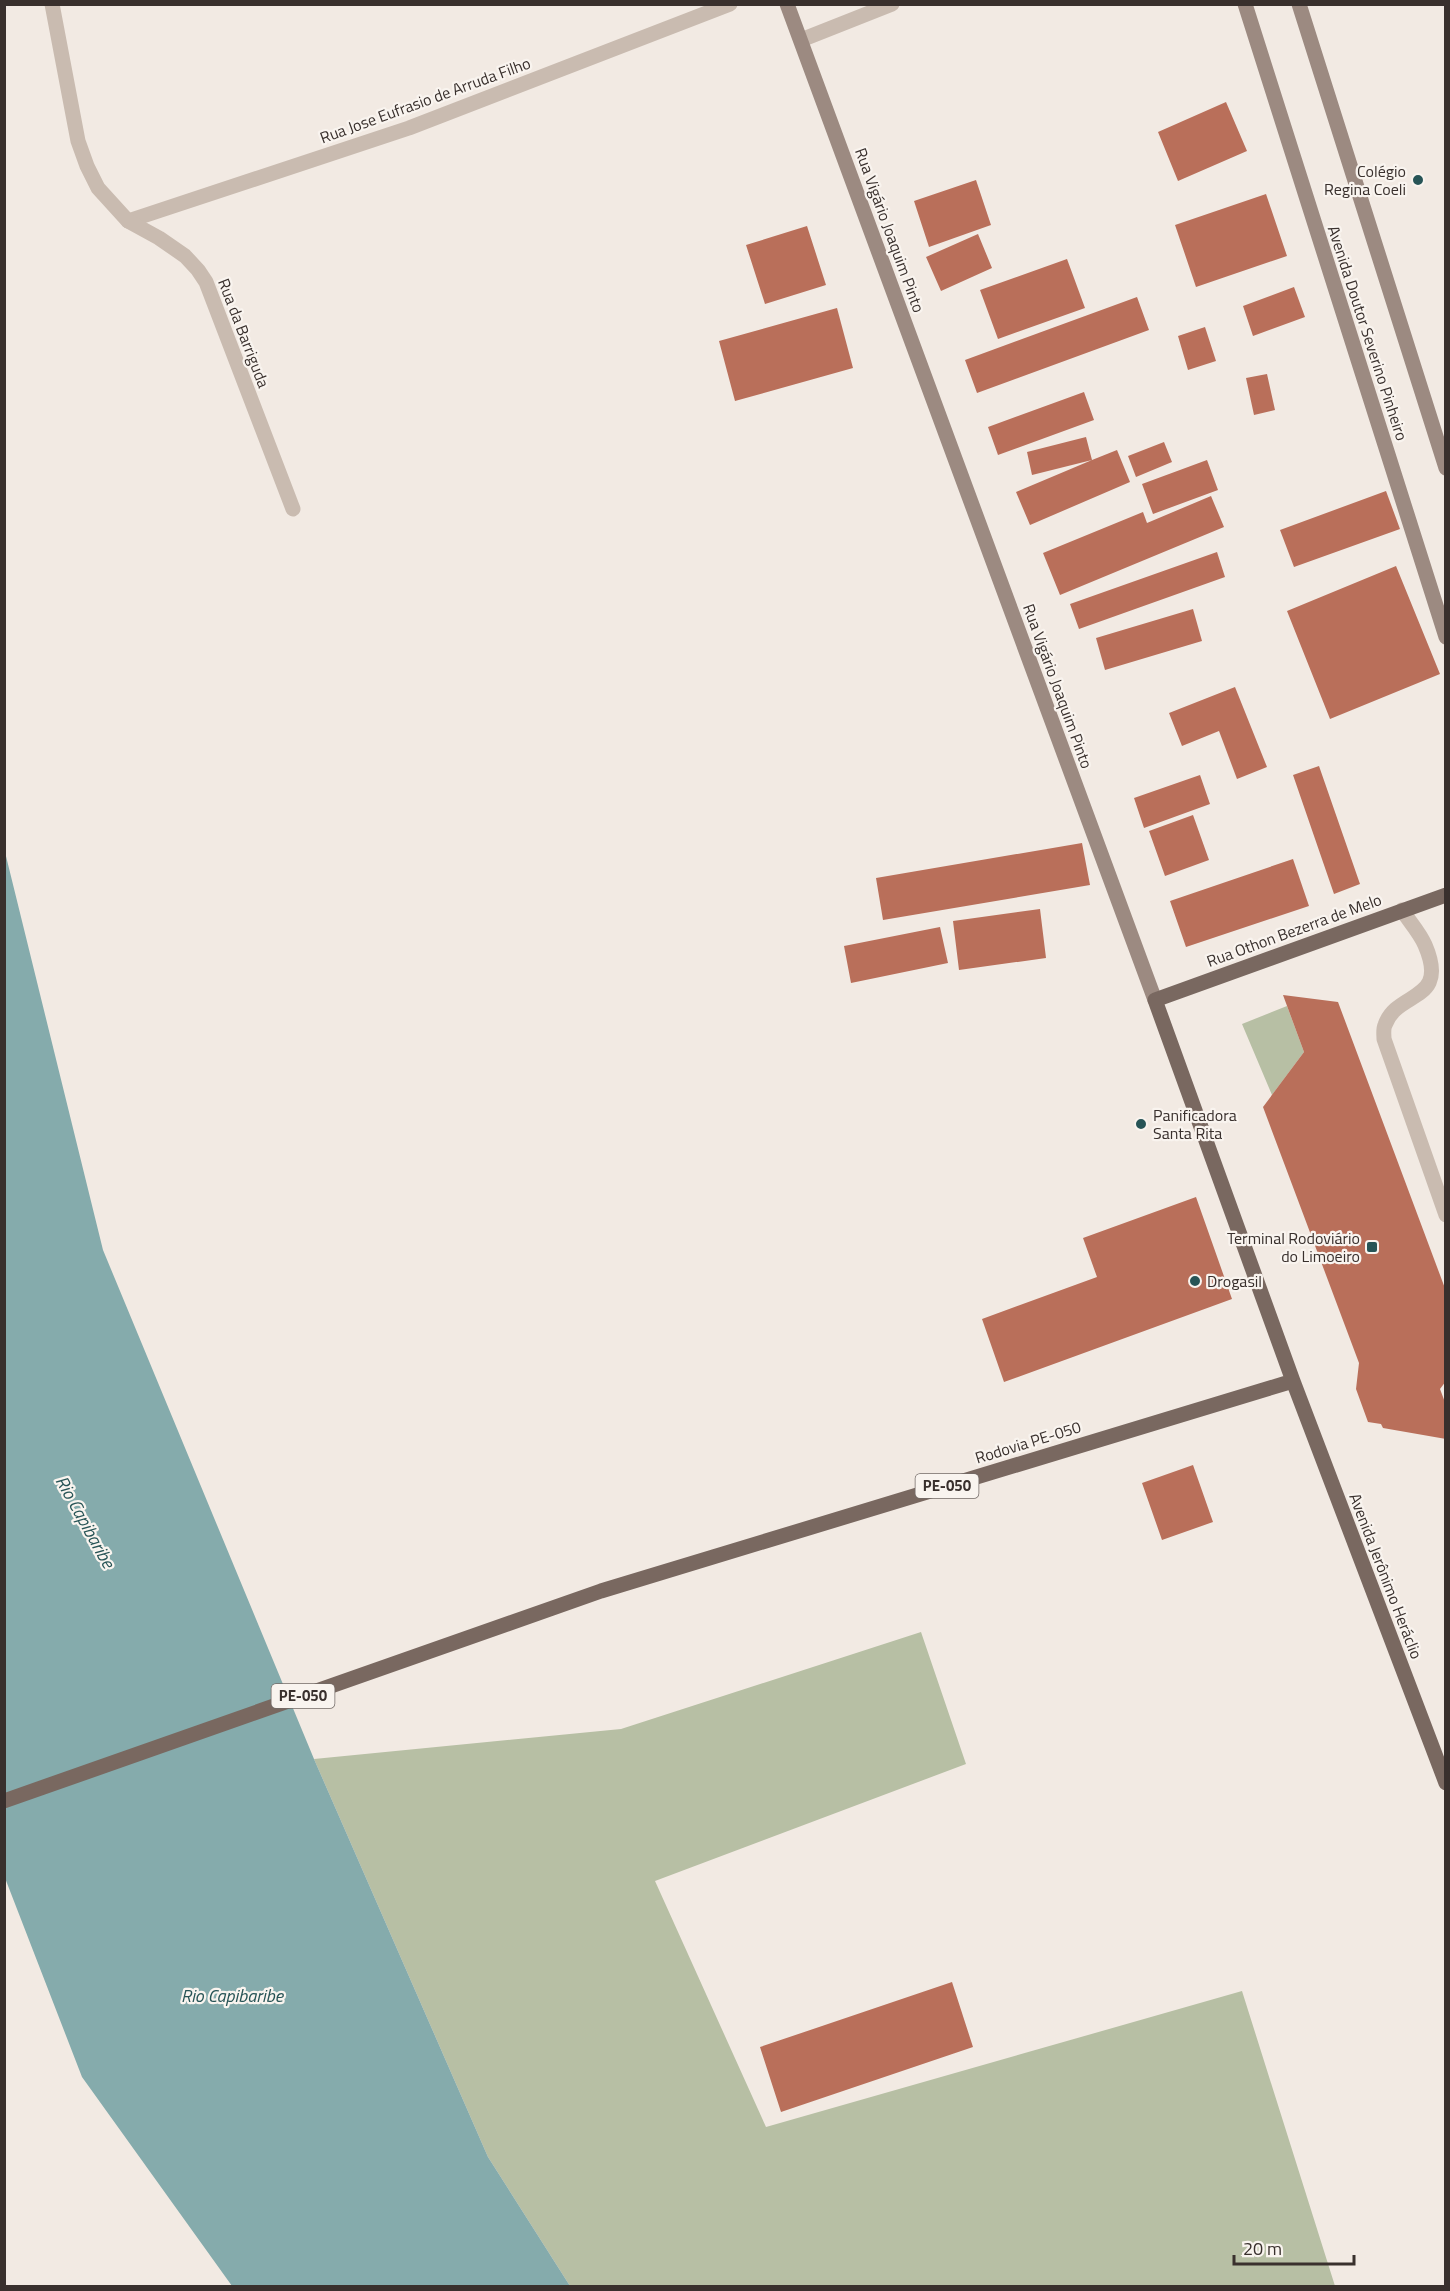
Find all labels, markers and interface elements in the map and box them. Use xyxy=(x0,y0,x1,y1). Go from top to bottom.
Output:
street label: Rua Jose Eufrasio de Arruda Filho xyxy=(316,51,534,149)
street label: Rua Vigário Joaquim Pinto xyxy=(849,144,931,316)
place label: Colégio Regina Coeli xyxy=(1324,159,1406,201)
marker: Colégio Regina Coeli xyxy=(1411,173,1425,187)
street label: Avenida Doutor Severino Pinheiro xyxy=(1322,222,1414,444)
street label: Rua da Barriguda xyxy=(212,275,276,391)
street label: Rua Vigário Joaquim Pinto xyxy=(1017,600,1099,772)
street label: Rua Othon Bezerra de Melo xyxy=(1203,887,1385,973)
place label: Panificadora Santa Rita xyxy=(1153,1103,1237,1145)
marker: Panificadora Santa Rita xyxy=(1134,1117,1148,1131)
place label: Terminal Rodoviário do Limoeiro xyxy=(1227,1226,1360,1268)
marker: Terminal Rodoviário do Limoeiro xyxy=(1365,1240,1379,1254)
place label: Drogasil xyxy=(1207,1269,1262,1293)
marker: Drogasil xyxy=(1188,1274,1202,1288)
street label: Rodovia PE-050 xyxy=(972,1414,1084,1469)
water label: Rio Capibaribe xyxy=(49,1471,123,1574)
road number: PE-050 xyxy=(916,1474,978,1498)
street label: Avenida Jerônimo Heráclio xyxy=(1343,1490,1429,1662)
road number: PE-050 xyxy=(272,1684,334,1708)
water label: Rio Capibaribe xyxy=(181,1982,285,2009)
scale bar xyxy=(1234,2228,1354,2266)
text: 20 m xyxy=(1243,2235,1282,2262)

